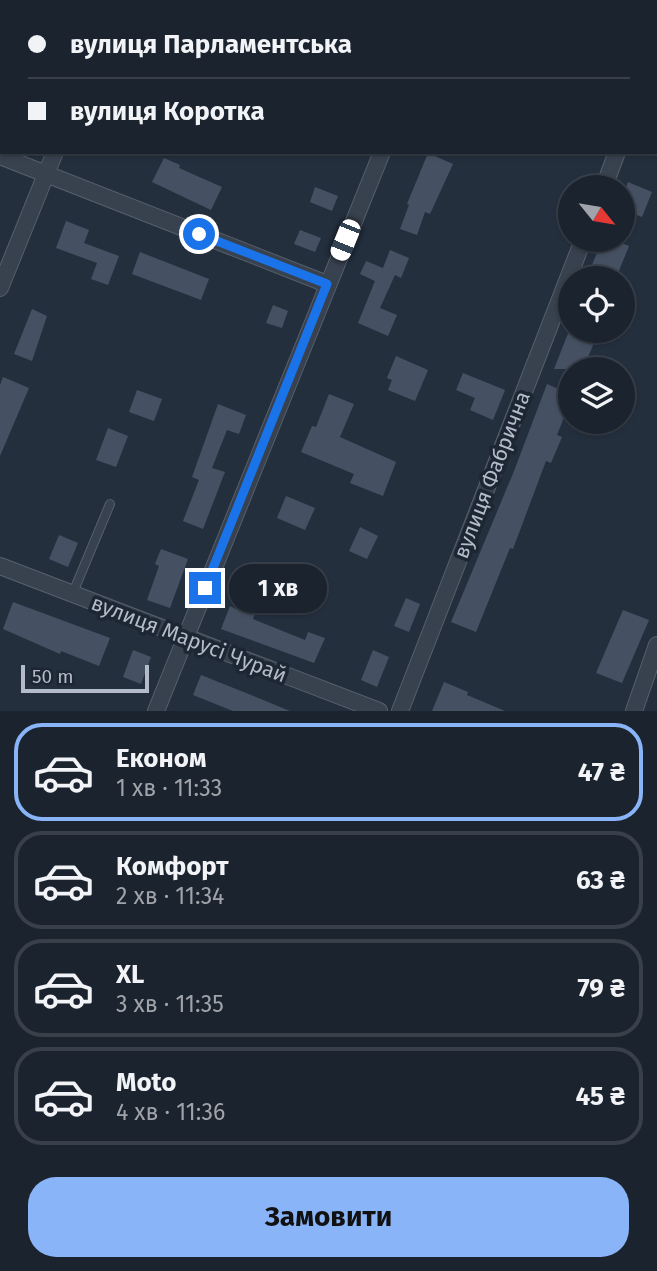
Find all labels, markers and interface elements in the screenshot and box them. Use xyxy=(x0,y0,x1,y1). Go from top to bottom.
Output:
text: вулиця Парламентська xyxy=(70,29,352,60)
text: вулиця Коротка xyxy=(70,96,265,127)
north arrow xyxy=(558,175,635,252)
map controls xyxy=(558,175,635,434)
car xyxy=(328,217,363,263)
route start xyxy=(183,218,215,250)
button: locate xyxy=(558,266,635,343)
button: layers xyxy=(558,357,635,434)
street label: вулиця Фабрична xyxy=(448,388,536,562)
callout: 1 хв xyxy=(230,564,328,612)
route end xyxy=(189,572,221,604)
text: 1 хв xyxy=(258,574,298,602)
street label: вулиця Марусі Чурай xyxy=(88,590,290,688)
scale bar xyxy=(21,662,149,694)
text: 50 m xyxy=(32,665,73,688)
icon: car xyxy=(32,741,95,804)
text: Економ xyxy=(116,743,206,774)
text: 47 ₴ xyxy=(578,757,625,788)
text: 1 хв · 11:33 xyxy=(116,774,222,802)
icon: car xyxy=(32,849,95,912)
text: Комфорт xyxy=(116,851,229,882)
text: 63 ₴ xyxy=(576,865,625,896)
text: 2 хв · 11:34 xyxy=(116,882,224,910)
icon: car xyxy=(32,957,95,1020)
text: XL xyxy=(116,959,144,990)
text: 79 ₴ xyxy=(577,973,625,1004)
text: 3 хв · 11:35 xyxy=(116,990,224,1018)
icon: car xyxy=(32,1065,95,1128)
text: Moto xyxy=(116,1067,176,1098)
text: 45 ₴ xyxy=(576,1081,625,1112)
text: 4 хв · 11:36 xyxy=(116,1098,225,1126)
button: Замовити xyxy=(28,1177,629,1257)

